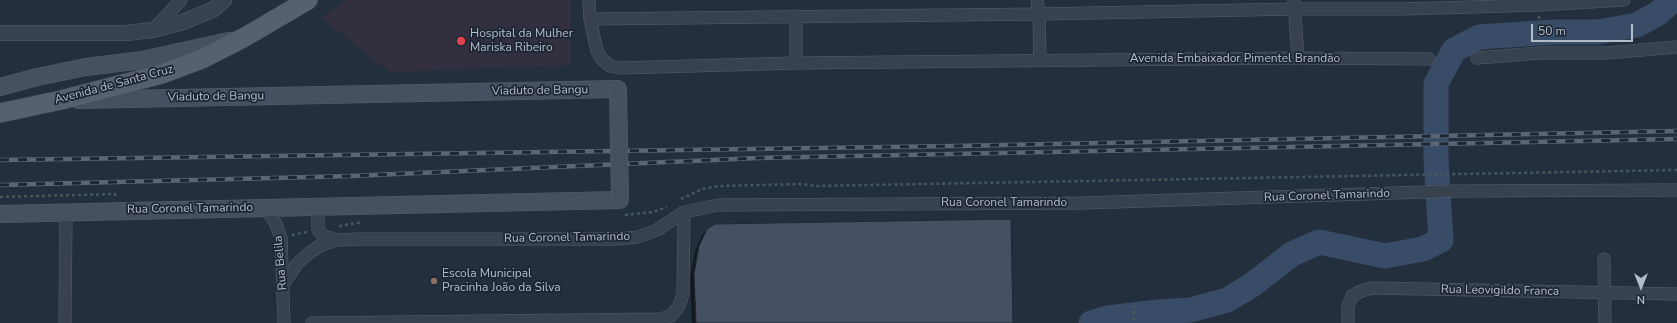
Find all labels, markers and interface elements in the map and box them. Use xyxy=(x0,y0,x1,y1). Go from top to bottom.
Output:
scale bar xyxy=(1533,16,1635,42)
text: 50 m xyxy=(1538,23,1566,39)
place label: Hospital da Mulher Mariska Ribeiro xyxy=(470,27,573,55)
marker: Hospital da Mulher Mariska Ribeiro xyxy=(455,35,467,47)
street label: Avenida Embaixador Pimentel Brandão xyxy=(1130,52,1340,66)
street label: Avenida de Santa Cruz xyxy=(53,62,175,108)
street label: Viaduto de Bangu xyxy=(492,83,588,99)
street label: Viaduto de Bangu xyxy=(168,89,264,105)
street label: Rua Coronel Tamarindo xyxy=(1264,187,1390,205)
street label: Rua Coronel Tamarindo xyxy=(941,196,1067,210)
street label: Rua Coronel Tamarindo xyxy=(127,201,253,217)
street label: Rua Coronel Tamarindo xyxy=(504,230,630,246)
street label: Rua Belila xyxy=(271,235,291,291)
place label: Escola Municipal Pracinha João da Silva xyxy=(442,267,561,295)
north arrow xyxy=(1621,267,1661,307)
marker: Escola Municipal Pracinha João da Silva xyxy=(429,276,439,286)
street label: Rua Leovigildo Franca xyxy=(1441,283,1559,299)
text: N xyxy=(1637,292,1645,307)

